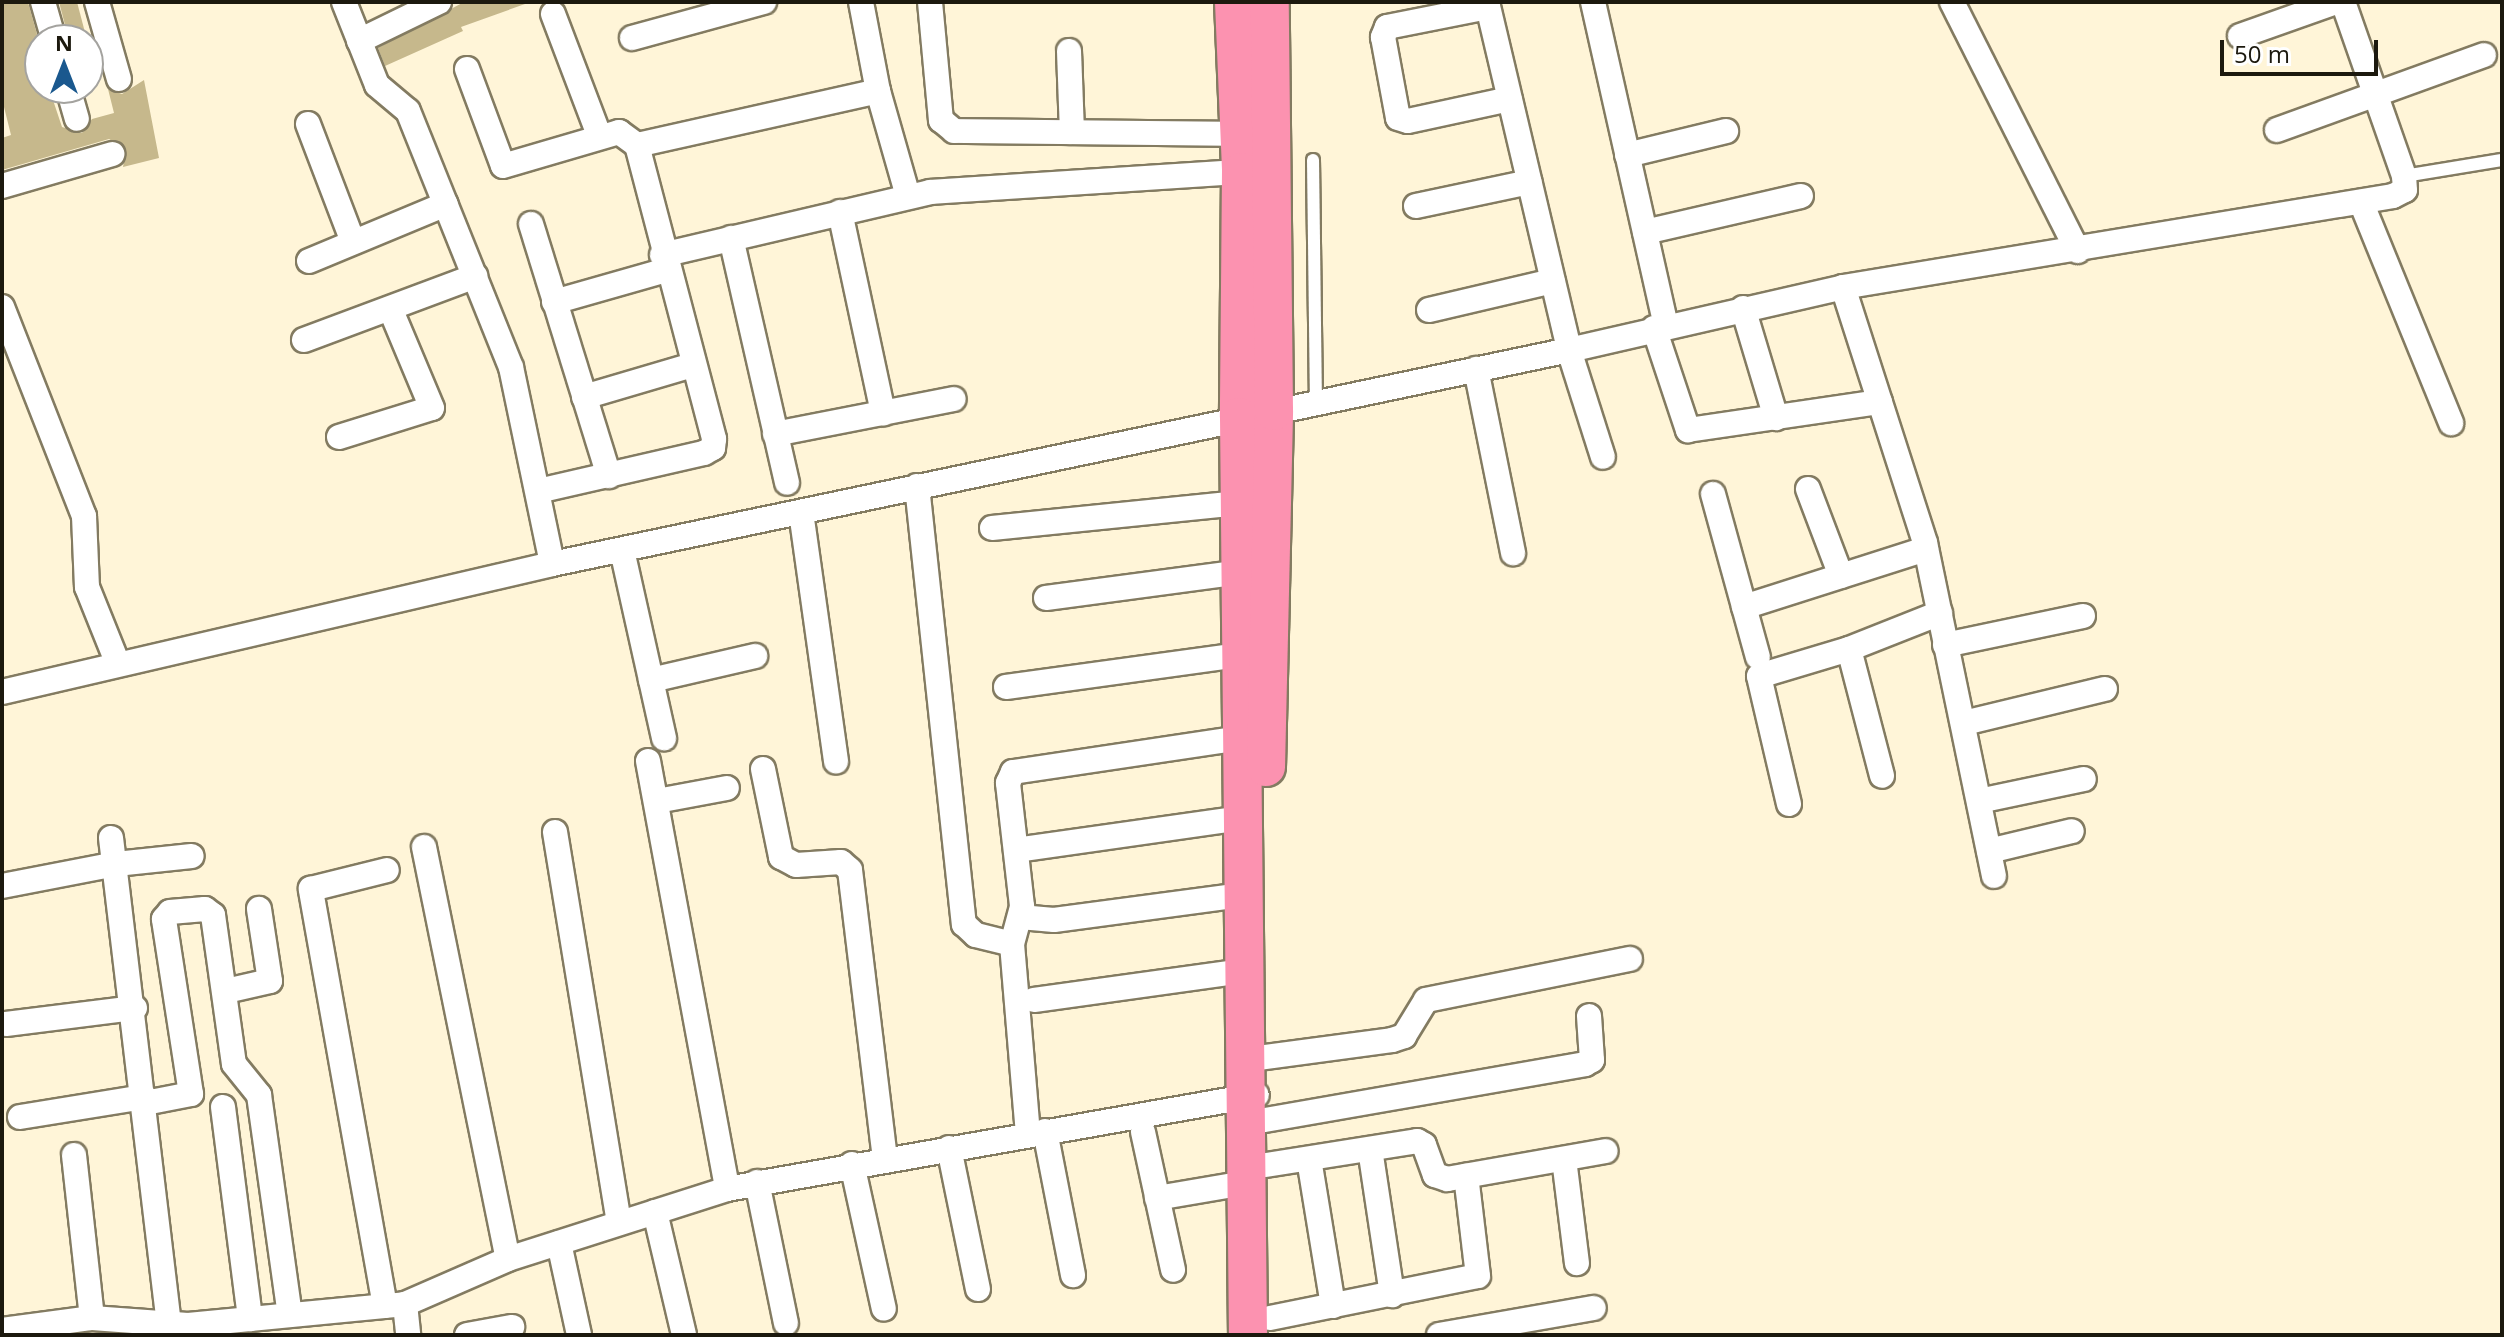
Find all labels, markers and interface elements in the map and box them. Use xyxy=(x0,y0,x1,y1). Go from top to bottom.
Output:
north arrow xyxy=(24,24,104,104)
scale bar xyxy=(2224,24,2382,74)
text: N xyxy=(55,27,73,57)
text: 50 m xyxy=(2234,37,2290,70)

